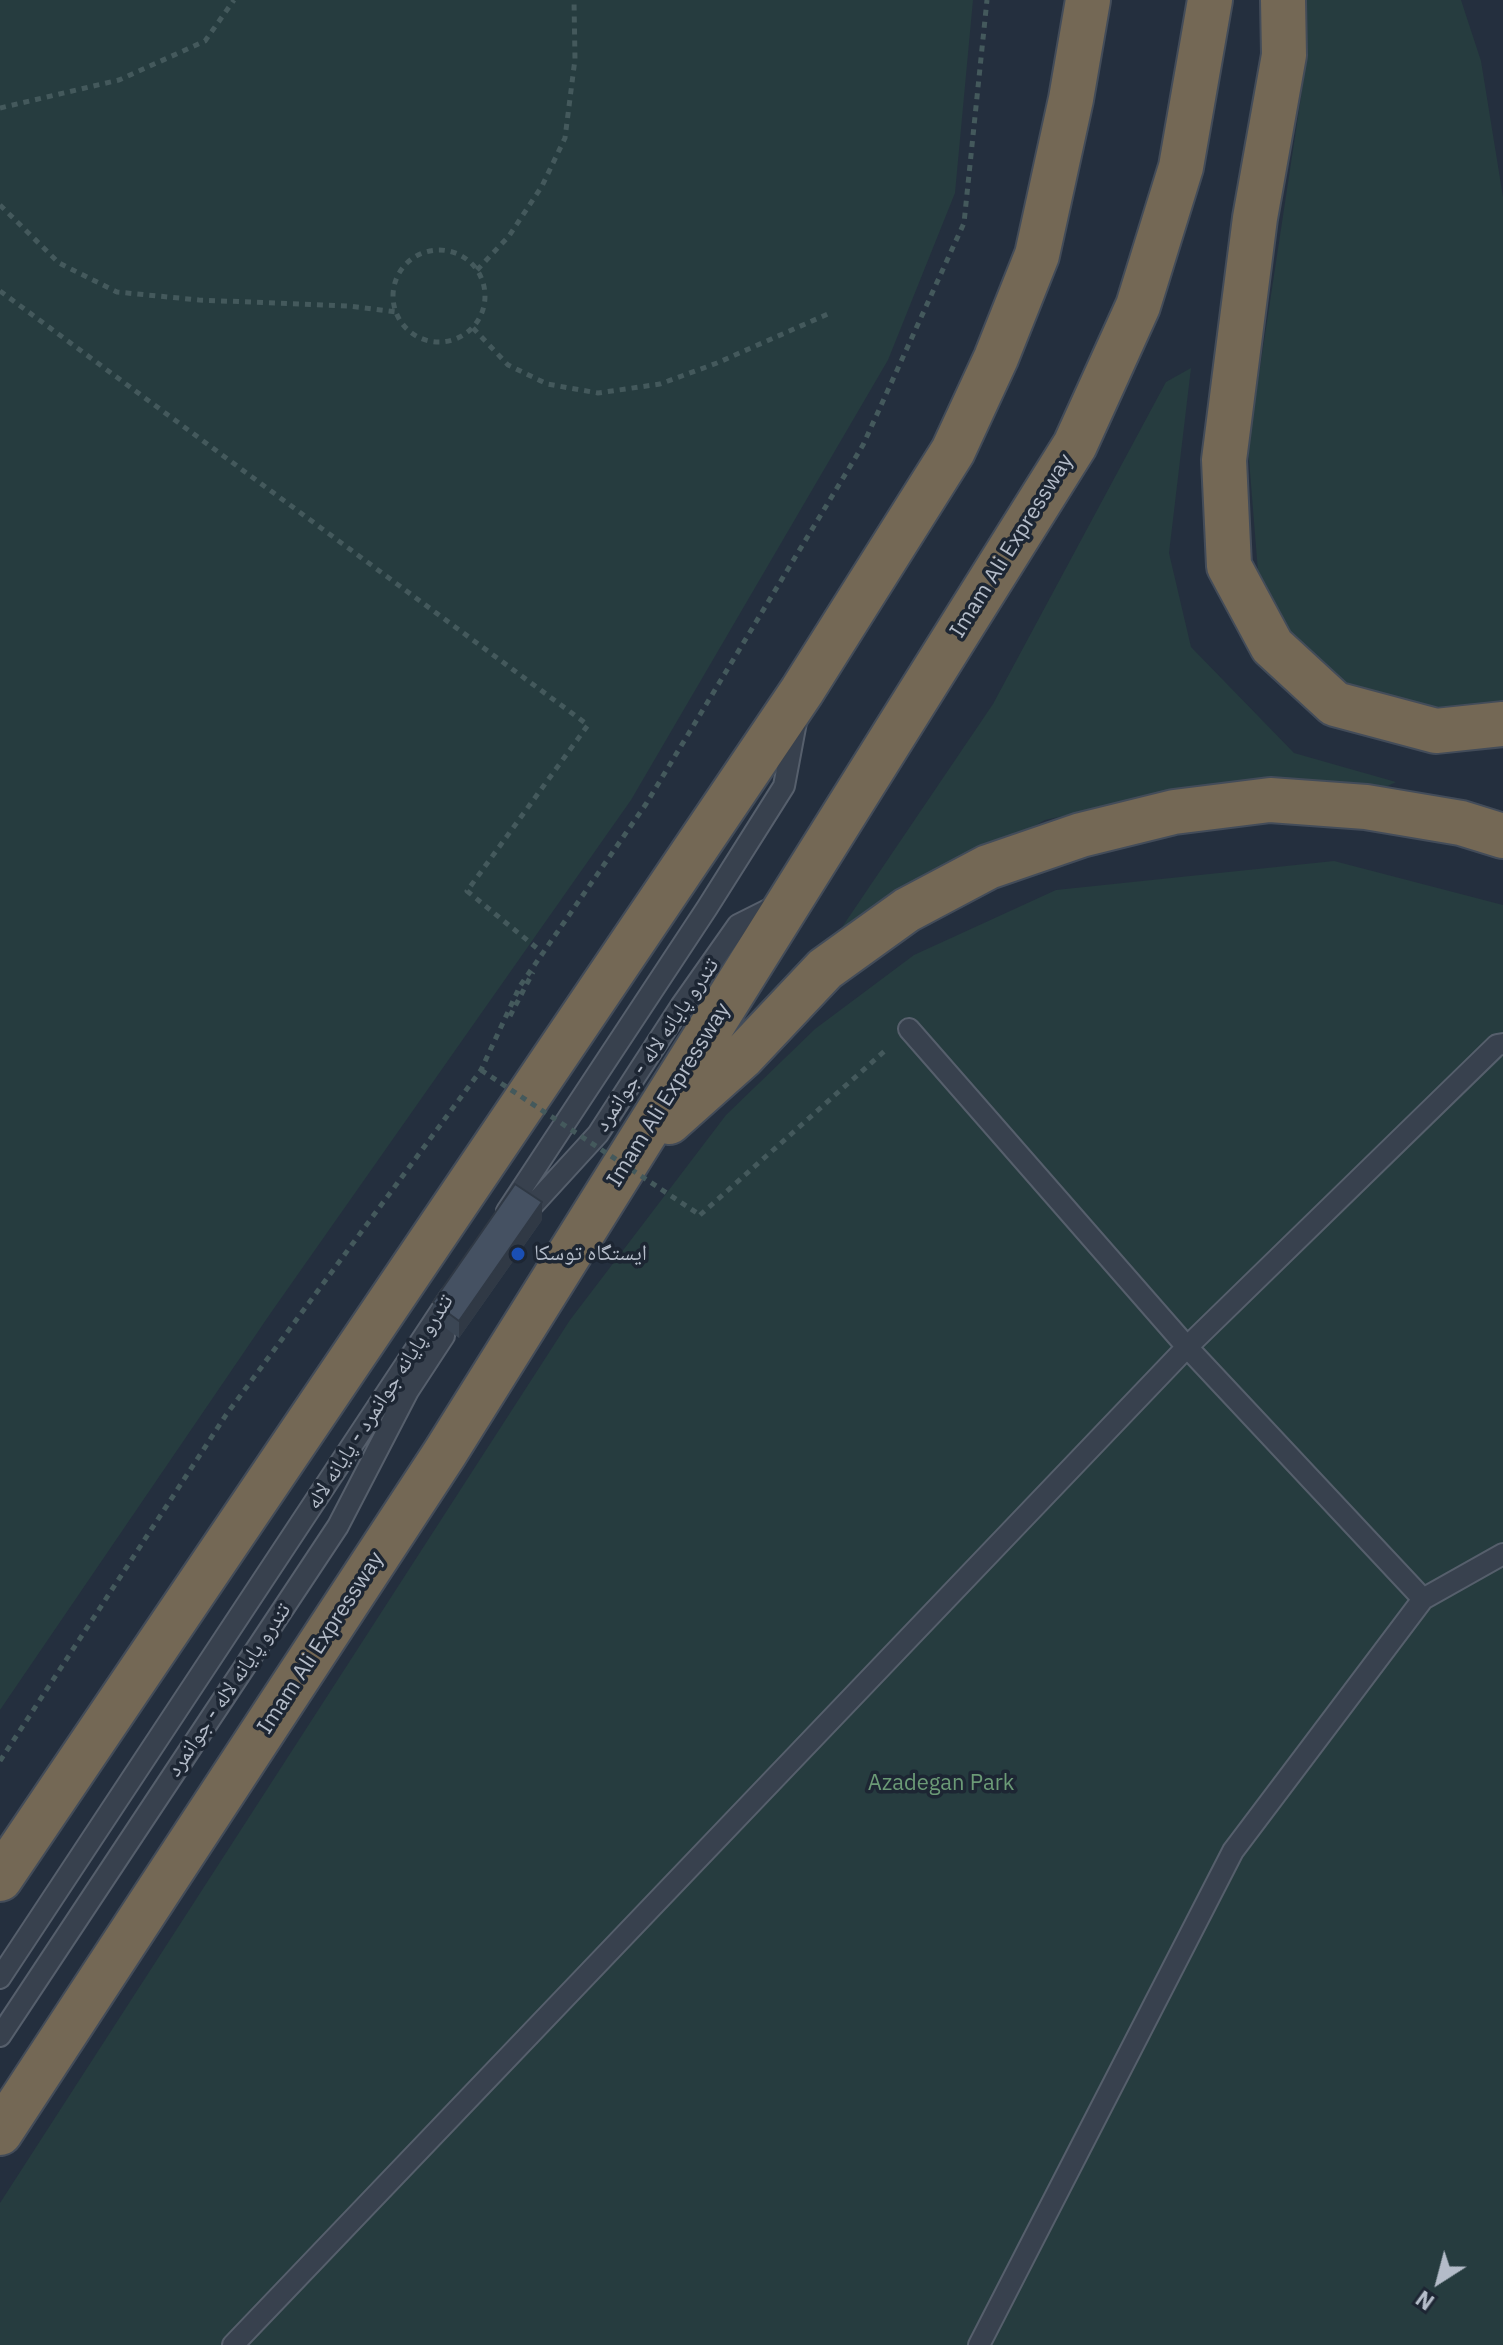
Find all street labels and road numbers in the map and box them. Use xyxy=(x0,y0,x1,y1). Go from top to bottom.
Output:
street label: Imam Ali Expressway xyxy=(945,449,1079,643)
street label: تندرو پایانه لاله - جوانمرد xyxy=(589,953,725,1137)
street label: Imam Ali Expressway xyxy=(602,998,736,1192)
street label: تندرو پایانه جوانمرد - پایانه لاله xyxy=(301,1290,459,1514)
street label: Imam Ali Expressway xyxy=(252,1547,390,1739)
street label: تندرو پایانه لاله - جوانمرد xyxy=(161,1598,297,1782)

